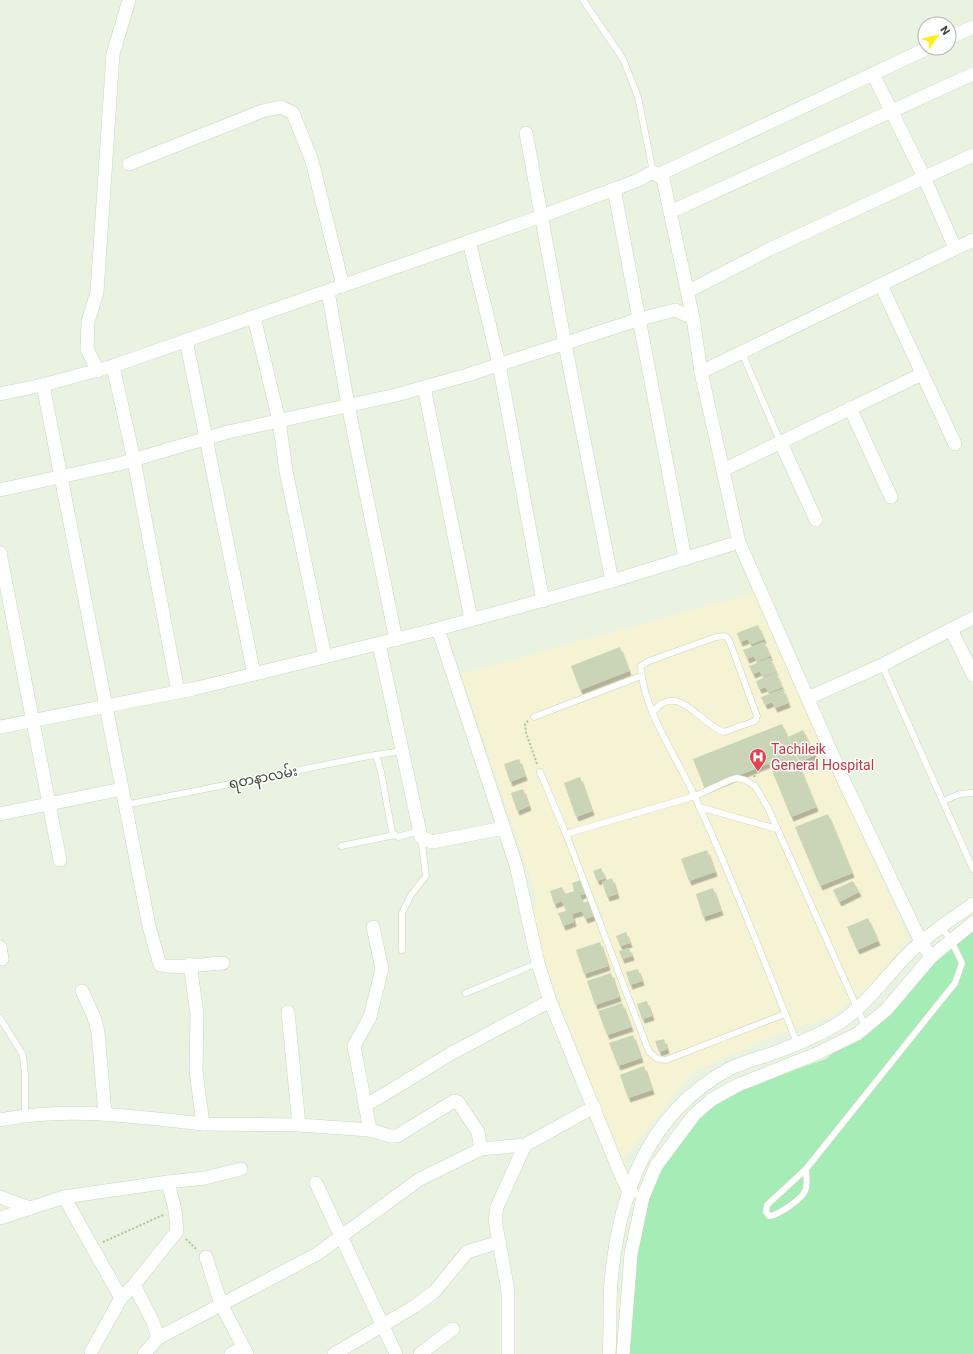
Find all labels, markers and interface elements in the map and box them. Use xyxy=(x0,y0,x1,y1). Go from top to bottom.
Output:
north arrow xyxy=(917,16,957,56)
text: N xyxy=(937,24,952,38)
place label: Tachileik General Hospital xyxy=(771,741,874,773)
hospital icon: Tachileik General Hospital xyxy=(748,747,768,772)
street label: ရတနာလမ်း xyxy=(227,761,300,795)

